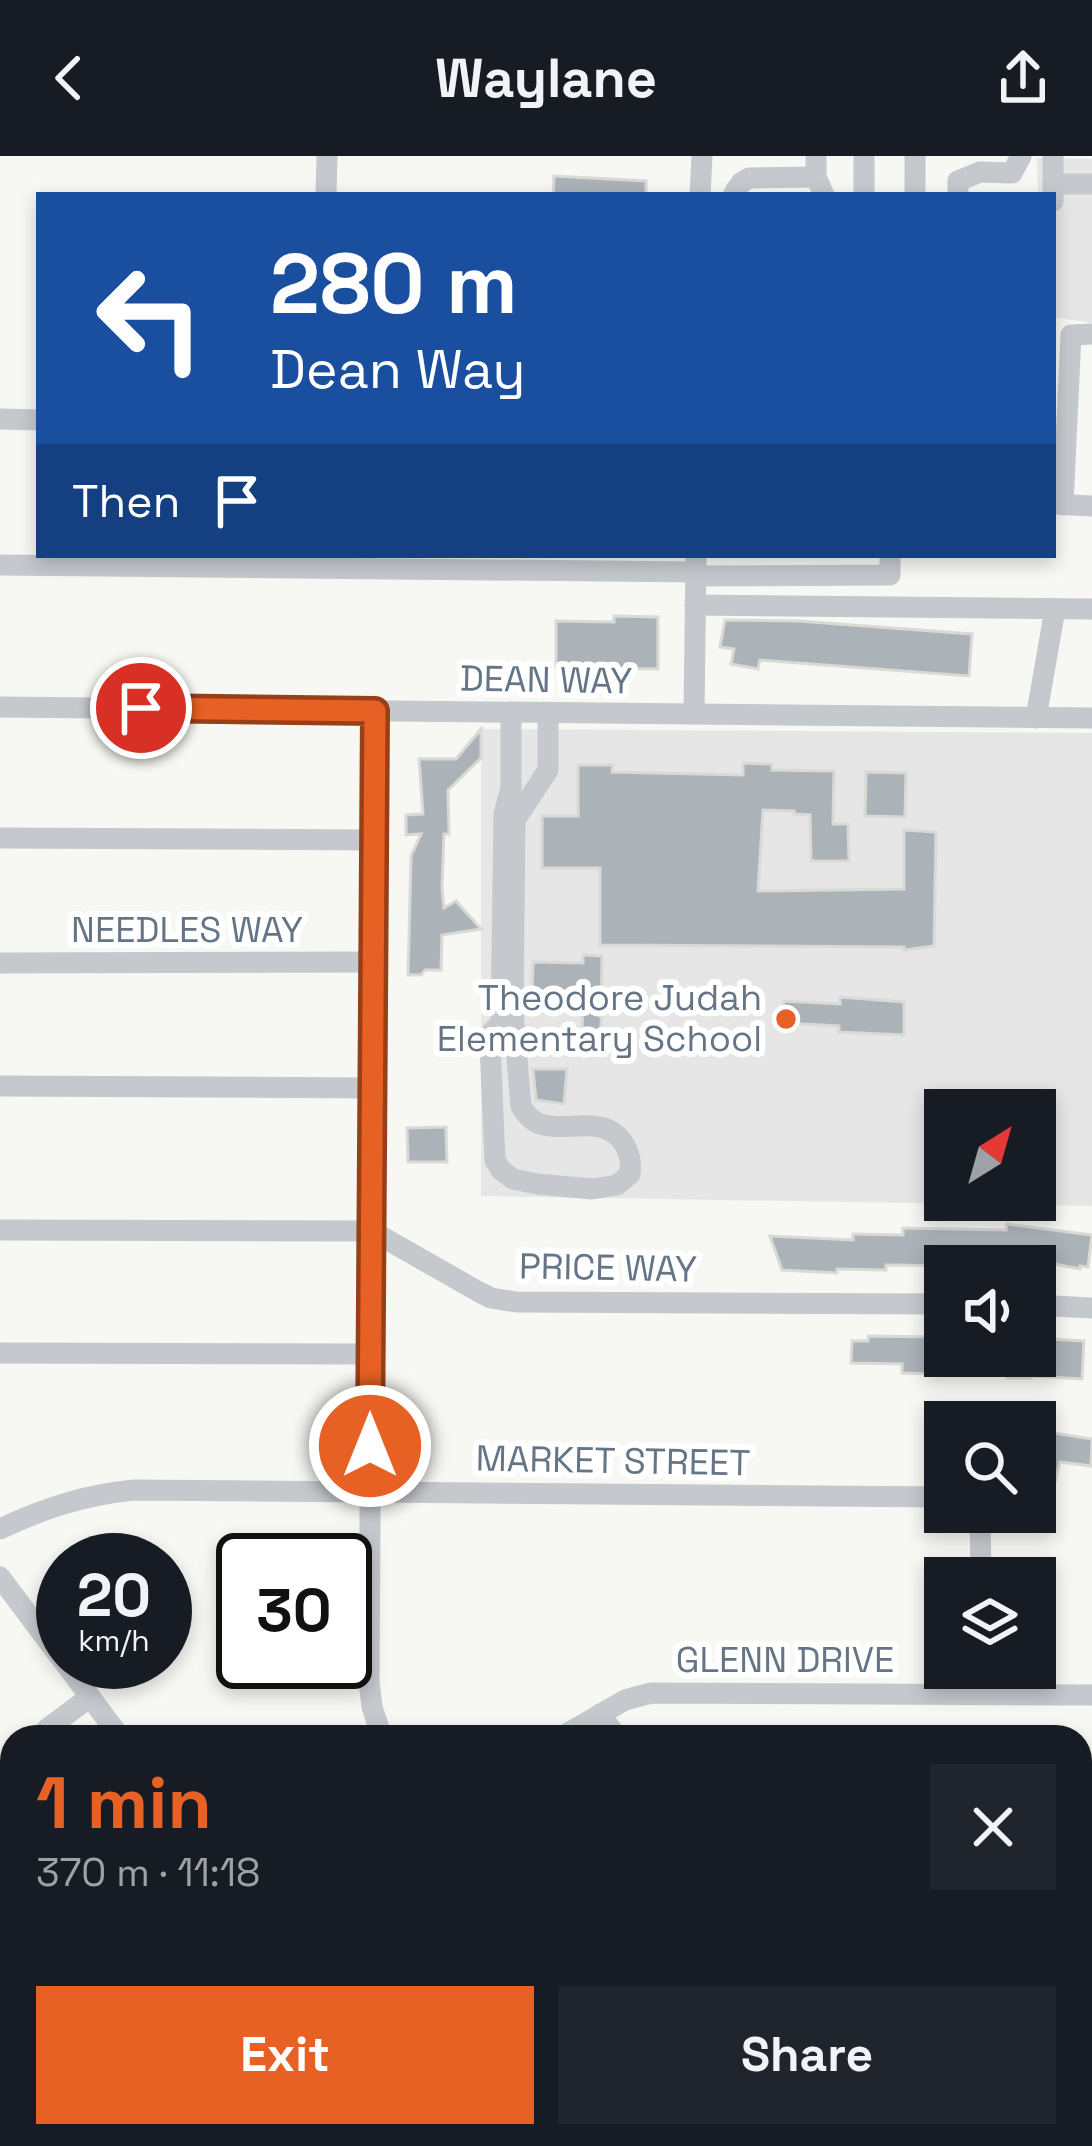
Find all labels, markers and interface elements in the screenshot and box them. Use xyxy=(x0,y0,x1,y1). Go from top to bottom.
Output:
text: Waylane xyxy=(435,44,657,113)
icon: back xyxy=(36,45,102,111)
icon: share xyxy=(990,45,1056,111)
text: 280 m xyxy=(270,230,518,338)
icon: left xyxy=(72,240,228,396)
text: Dean Way xyxy=(270,335,526,404)
icon: arrive xyxy=(204,468,270,534)
text: Then xyxy=(72,473,180,530)
street label: DEAN WAY xyxy=(460,656,633,704)
pin xyxy=(90,657,192,759)
icon: arrive xyxy=(108,675,174,741)
street label: NEEDLES WAY xyxy=(71,907,303,953)
place label: Theodore Judah Elementary School xyxy=(437,975,762,1062)
marker: Theodore Judah Elementary School xyxy=(773,1006,799,1032)
north arrow xyxy=(924,1089,1056,1221)
map controls xyxy=(924,1089,1056,1689)
street label: PRICE WAY xyxy=(519,1243,697,1293)
button: sound xyxy=(924,1245,1056,1377)
position arrow xyxy=(307,1383,433,1509)
button: search xyxy=(924,1401,1056,1533)
street label: MARKET STREET xyxy=(475,1436,751,1486)
speed limit sign: 30 xyxy=(216,1533,372,1689)
text: 20 xyxy=(77,1557,151,1634)
button: layers xyxy=(924,1557,1056,1689)
text: km/h xyxy=(78,1621,150,1660)
street label: GLENN DRIVE xyxy=(676,1637,894,1683)
text: 1 min xyxy=(36,1757,212,1849)
button: close xyxy=(930,1764,1056,1890)
text: 370 m · 11:18 xyxy=(36,1848,260,1897)
button: Exit xyxy=(36,1986,534,2124)
button: Share xyxy=(558,1986,1056,2124)

